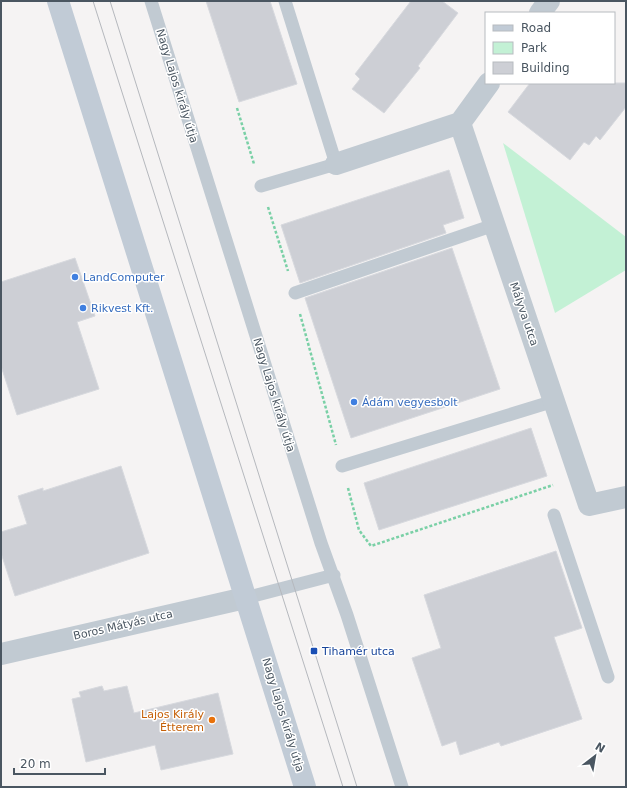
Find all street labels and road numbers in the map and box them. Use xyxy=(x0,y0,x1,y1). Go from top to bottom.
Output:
street label: Nagy Lajos király útja xyxy=(153,27,201,145)
street label: Mályva utca xyxy=(507,280,541,348)
street label: Nagy Lajos király útja xyxy=(250,336,298,454)
street label: Boros Mátyás utca xyxy=(72,607,174,643)
street label: Nagy Lajos király útja xyxy=(259,656,307,774)

